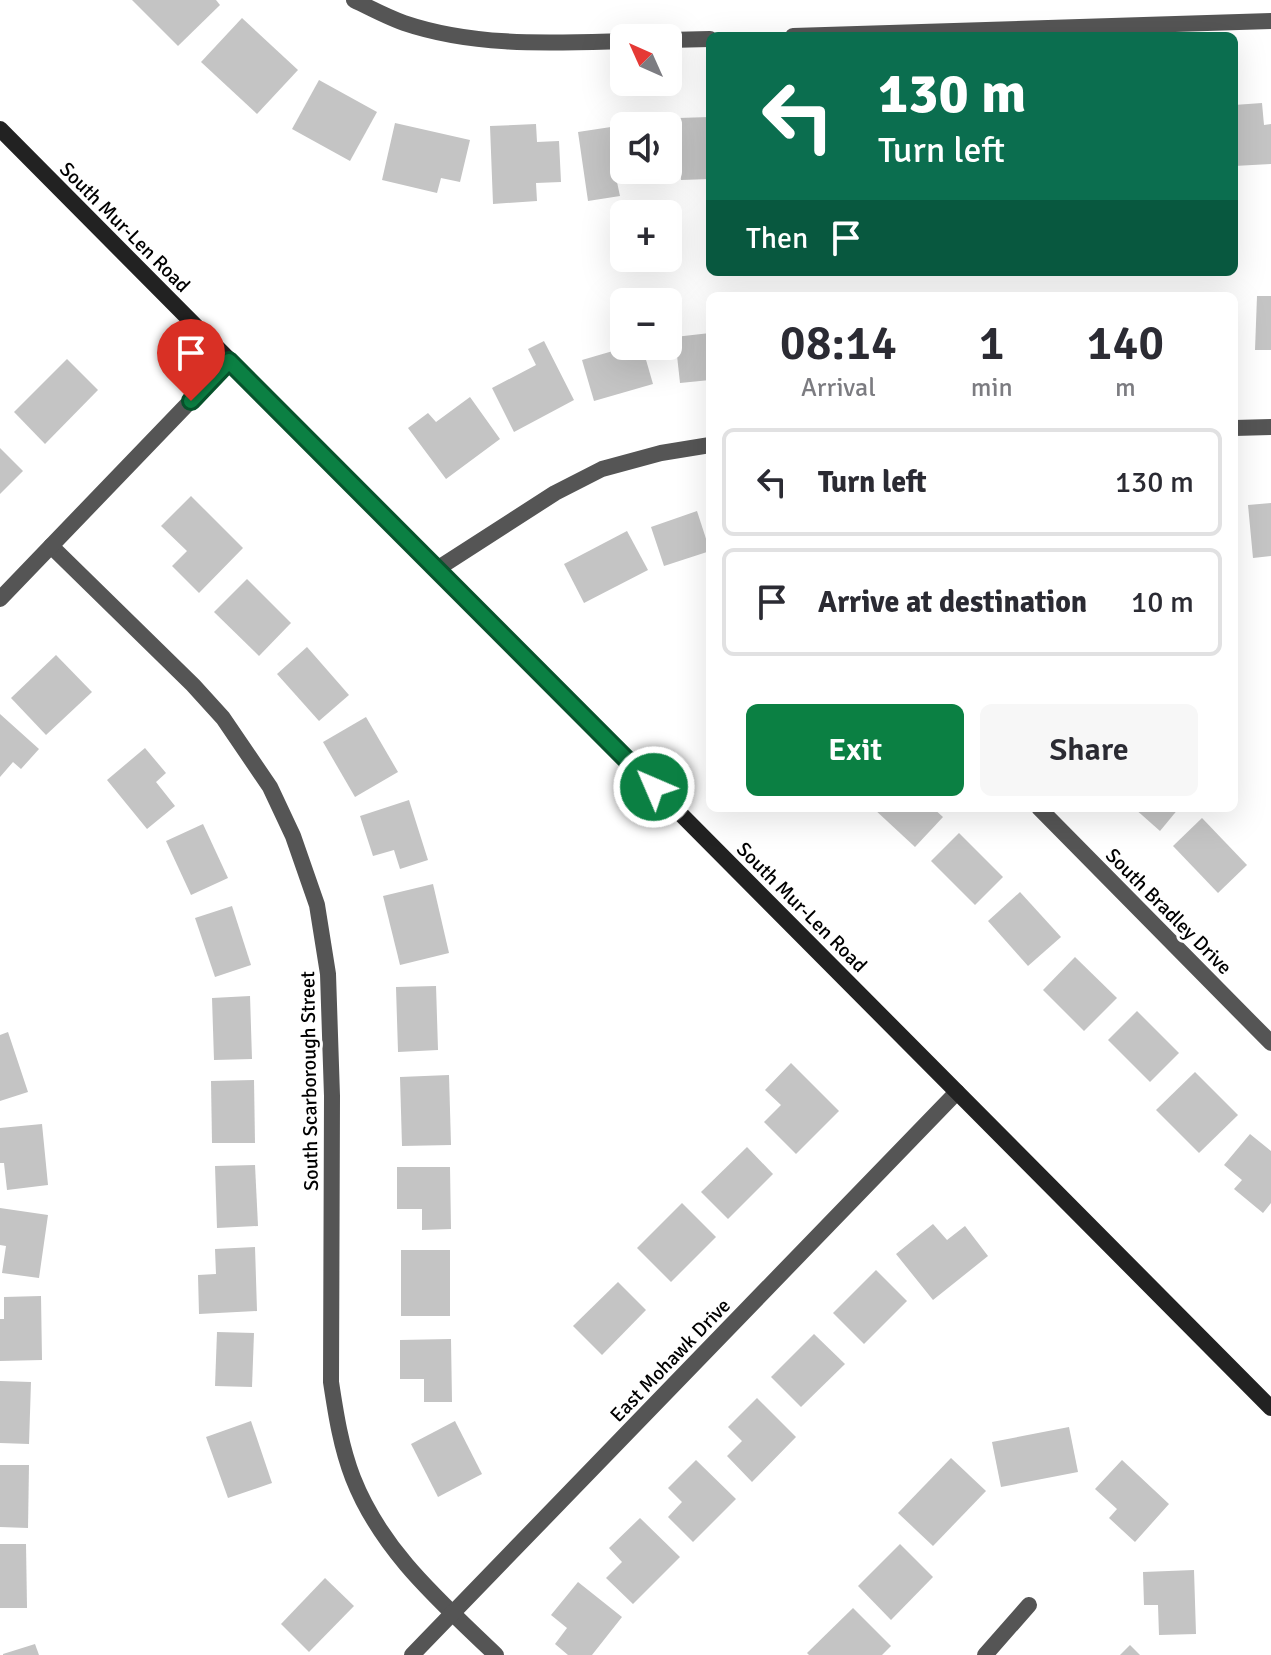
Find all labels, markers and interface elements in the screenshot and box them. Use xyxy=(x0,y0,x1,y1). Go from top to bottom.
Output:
north arrow xyxy=(610,24,682,96)
map controls xyxy=(610,24,682,360)
text: 130 m xyxy=(878,59,1026,128)
icon: left xyxy=(746,64,850,168)
button: sound xyxy=(610,112,682,184)
text: Turn left xyxy=(878,128,1005,173)
street label: South Mur-Len Road xyxy=(54,157,195,298)
button: + xyxy=(610,200,682,272)
icon: arrive xyxy=(824,216,868,260)
text: Then xyxy=(746,220,808,257)
button: − xyxy=(610,288,682,360)
text: 08:14 xyxy=(780,314,897,373)
text: 1 xyxy=(979,314,1005,373)
text: 140 xyxy=(1086,314,1164,373)
pin xyxy=(157,319,225,401)
icon: arrive xyxy=(169,331,213,375)
text: Arrival xyxy=(801,372,876,404)
text: min xyxy=(971,372,1013,404)
text: m xyxy=(1115,372,1136,404)
icon: left xyxy=(750,460,794,504)
text: Turn left xyxy=(818,464,927,501)
text: 130 m xyxy=(1115,464,1194,501)
icon: arrive xyxy=(750,580,794,624)
text: Arrive at destination xyxy=(818,584,1087,621)
text: 10 m xyxy=(1131,584,1194,621)
button: Exit xyxy=(746,704,964,796)
button: Share xyxy=(980,704,1198,796)
position arrow xyxy=(612,745,696,829)
street label: South Mur-Len Road xyxy=(731,837,872,978)
street label: South Bradley Drive xyxy=(1100,843,1237,980)
street label: South Scarborough Street xyxy=(295,971,324,1191)
street label: East Mohawk Drive xyxy=(605,1293,736,1427)

